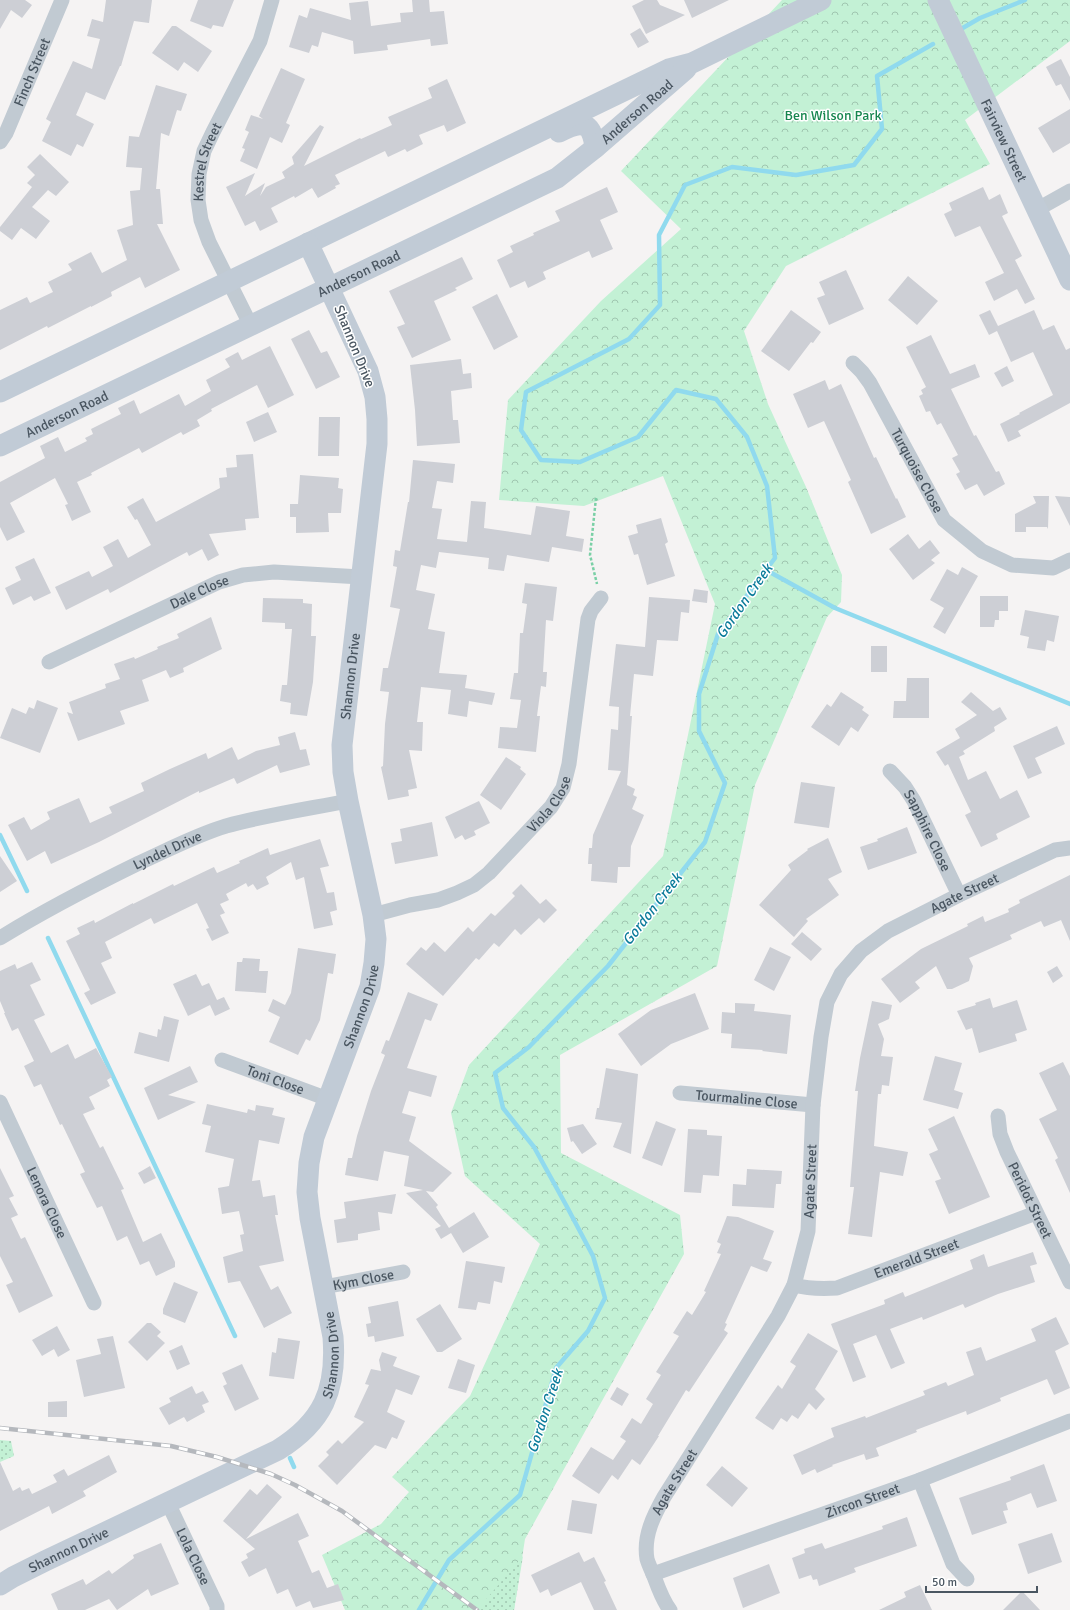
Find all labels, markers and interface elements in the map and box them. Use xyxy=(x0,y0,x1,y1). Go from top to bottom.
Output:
street label: Finch Street xyxy=(10,35,54,109)
street label: Anderson Road xyxy=(598,76,677,148)
street label: Fairview Street xyxy=(977,96,1031,185)
park label: Ben Wilson Park xyxy=(784,107,882,124)
street label: Kestrel Street xyxy=(190,120,226,202)
street label: Anderson Road xyxy=(315,247,403,301)
street label: Shannon Drive xyxy=(330,303,379,390)
street label: Anderson Road xyxy=(23,387,111,442)
street label: Turquoise Close xyxy=(887,426,947,516)
water label: Gordon Creek xyxy=(712,559,777,642)
street label: Dale Close xyxy=(167,572,231,613)
street label: Shannon Drive xyxy=(337,632,364,721)
street label: Viola Close xyxy=(523,774,575,836)
street label: Sapphire Close xyxy=(900,787,954,874)
street label: Lyndel Drive xyxy=(130,828,204,874)
water label: Gordon Creek xyxy=(618,868,687,949)
street label: Agate Street xyxy=(927,870,1002,917)
street label: Shannon Drive xyxy=(340,963,383,1051)
street label: Toni Close xyxy=(244,1062,307,1099)
street label: Tourmaline Close xyxy=(695,1086,799,1113)
street label: Agate Street xyxy=(801,1144,820,1219)
street label: Peridot Street xyxy=(1004,1159,1056,1242)
street label: Lenora Close xyxy=(23,1164,71,1241)
street label: Emerald Street xyxy=(872,1235,961,1282)
street label: Kym Close xyxy=(331,1266,395,1294)
street label: Shannon Drive xyxy=(319,1310,343,1401)
water label: Gordon Creek xyxy=(523,1365,567,1455)
street label: Agate Street xyxy=(648,1446,701,1518)
street label: Zircon Street xyxy=(823,1480,902,1522)
street label: Shannon Drive xyxy=(26,1524,112,1577)
street label: Lola Close xyxy=(172,1525,214,1588)
scale bar xyxy=(926,1568,1037,1594)
text: 50 m xyxy=(932,1575,957,1590)

